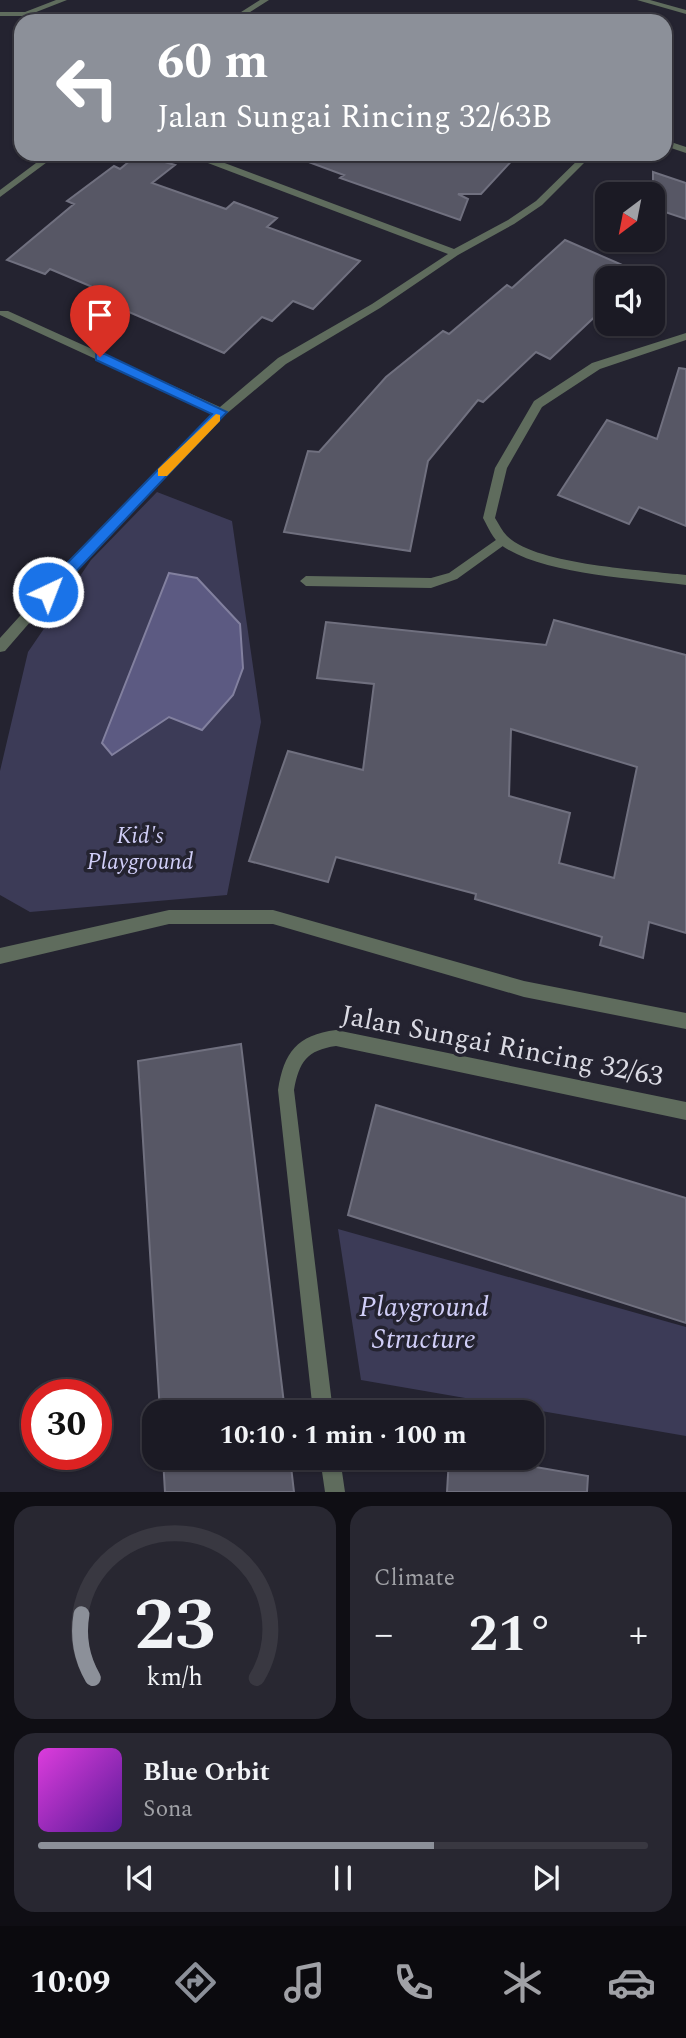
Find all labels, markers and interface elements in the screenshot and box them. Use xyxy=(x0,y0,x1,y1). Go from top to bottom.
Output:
text: 60 m xyxy=(157,25,268,100)
icon: left xyxy=(42,42,133,133)
text: Jalan Sungai Rincing 32/63B xyxy=(157,93,552,142)
north arrow xyxy=(595,182,665,252)
map controls xyxy=(595,182,665,336)
button: sound xyxy=(595,266,665,336)
pin xyxy=(70,285,130,357)
icon: arrive xyxy=(81,296,119,334)
position arrow xyxy=(11,555,85,629)
park label: Kid's Playground xyxy=(87,819,193,880)
street label: Jalan Sungai Rincing 32/63 xyxy=(337,994,667,1098)
park label: Playground Structure xyxy=(359,1286,489,1361)
speed limit sign: 30 xyxy=(21,1379,112,1470)
text: 10:10 · 1 min · 100 m xyxy=(219,1415,467,1455)
text: Climate xyxy=(374,1561,455,1596)
text: 23 xyxy=(134,1572,216,1683)
text: 21° xyxy=(469,1595,553,1674)
text: − xyxy=(374,1606,393,1664)
text: + xyxy=(629,1606,648,1664)
text: km/h xyxy=(147,1659,203,1697)
text: Blue Orbit xyxy=(143,1752,270,1792)
text: Sona xyxy=(143,1792,193,1827)
icon: previous xyxy=(121,1859,159,1897)
icon: pause xyxy=(324,1859,362,1897)
icon: next xyxy=(527,1859,565,1897)
text: 10:09 xyxy=(30,1958,110,2007)
icon: directions xyxy=(171,1958,220,2007)
icon: music xyxy=(280,1958,329,2007)
icon: phone xyxy=(389,1958,438,2007)
icon: climate xyxy=(498,1958,547,2007)
icon: car xyxy=(607,1958,656,2007)

